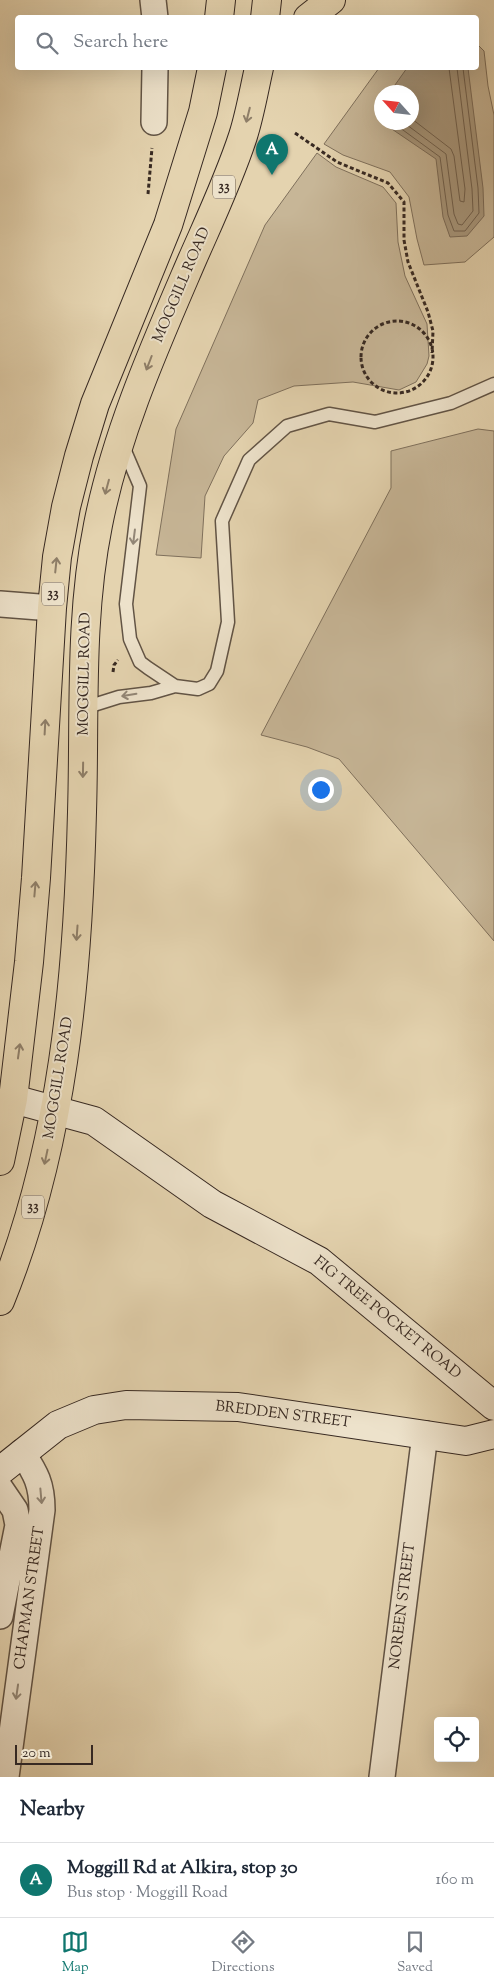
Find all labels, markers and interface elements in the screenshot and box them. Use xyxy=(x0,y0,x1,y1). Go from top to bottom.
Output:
search box xyxy=(15,15,479,70)
icon: search xyxy=(33,29,61,57)
text: Search here xyxy=(73,29,168,56)
north arrow xyxy=(374,85,419,130)
one-way arrow xyxy=(243,107,253,123)
pin: A xyxy=(256,134,288,175)
road number: 33 xyxy=(213,176,235,198)
street label: MOGGILL ROAD xyxy=(148,224,216,346)
one-way arrow xyxy=(143,355,153,370)
one-way arrow xyxy=(102,479,112,495)
one-way arrow xyxy=(129,529,139,545)
one-way arrow xyxy=(51,557,61,573)
road number: 33 xyxy=(42,582,64,606)
street label: MOGGILL ROAD xyxy=(73,612,97,736)
one-way arrow xyxy=(122,690,138,700)
one-way arrow xyxy=(40,719,50,735)
one-way arrow xyxy=(78,762,88,778)
your location xyxy=(308,777,334,803)
one-way arrow xyxy=(30,881,40,897)
one-way arrow xyxy=(72,924,81,940)
street label: MOGGILL ROAD xyxy=(39,1015,79,1141)
one-way arrow xyxy=(14,1043,24,1059)
one-way arrow xyxy=(41,1149,50,1165)
road number: 33 xyxy=(22,1196,44,1218)
street label: FIG TREE POCKET ROAD xyxy=(309,1252,466,1384)
street label: BREDDEN STREET xyxy=(214,1396,352,1434)
one-way arrow xyxy=(36,1488,46,1504)
street label: CHAPMAN STREET xyxy=(10,1525,51,1671)
street label: NOREEN STREET xyxy=(385,1541,421,1671)
one-way arrow xyxy=(12,1684,22,1700)
map controls xyxy=(434,1717,479,1762)
button: locate xyxy=(434,1717,479,1762)
scale bar xyxy=(15,1742,92,1765)
text: 20 m xyxy=(22,1744,51,1764)
text: Nearby xyxy=(20,1795,85,1825)
text: Moggill Rd at Alkira, stop 30 xyxy=(67,1855,298,1882)
text: A xyxy=(30,1869,43,1892)
text: 160 m xyxy=(436,1869,474,1892)
text: Bus stop · Moggill Road xyxy=(67,1882,228,1905)
tab: Map xyxy=(61,1928,89,1978)
tab: Directions xyxy=(211,1928,275,1978)
tab: Saved xyxy=(397,1928,433,1978)

